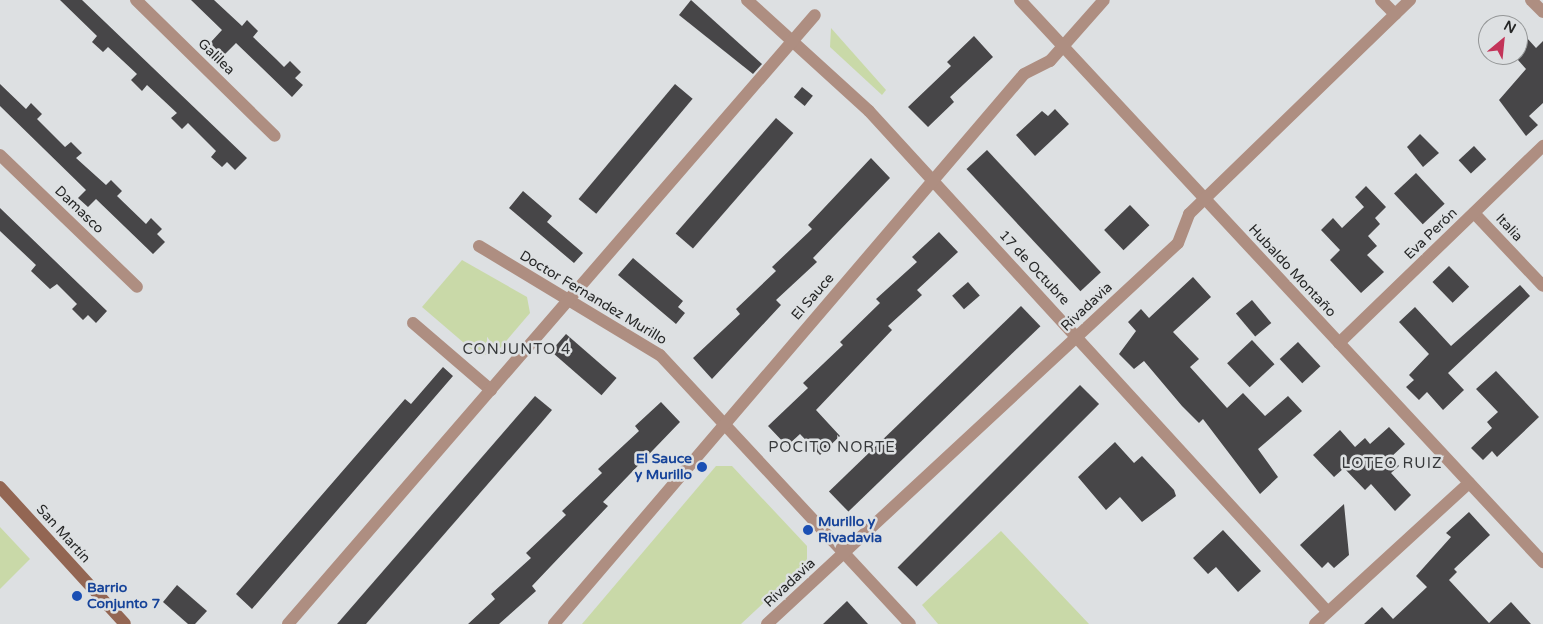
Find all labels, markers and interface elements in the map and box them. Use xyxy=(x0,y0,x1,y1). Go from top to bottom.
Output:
north arrow xyxy=(1478,15,1528,65)
text: N xyxy=(1501,17,1519,37)
street label: Galilea xyxy=(194,35,238,79)
street label: Damasco xyxy=(51,183,107,237)
street label: Eva Perón xyxy=(1401,205,1461,263)
street label: Italia xyxy=(1492,211,1526,245)
street label: Hubaldo Montaño xyxy=(1245,221,1339,321)
street label: 17 de Octubre xyxy=(995,227,1073,309)
street label: Doctor Fernandez Murillo xyxy=(516,247,670,349)
street label: El Sauce xyxy=(788,270,838,324)
street label: Rivadavia xyxy=(1058,279,1116,335)
district label: CONJUNTO 4 xyxy=(461,341,573,359)
district label: POCITO NORTE xyxy=(767,439,897,457)
place label: El Sauce y Murillo xyxy=(635,451,692,484)
district label: LOTEO RUIZ xyxy=(1340,455,1444,473)
marker: El Sauce y Murillo xyxy=(696,461,708,473)
street label: San Martín xyxy=(32,501,94,567)
place label: Murillo y Rivadavia xyxy=(818,514,882,546)
marker: Murillo y Rivadavia xyxy=(802,524,814,536)
street label: Rivadavia xyxy=(761,555,819,611)
place label: Barrio Conjunto 7 xyxy=(87,580,160,612)
marker: Barrio Conjunto 7 xyxy=(71,590,83,602)

